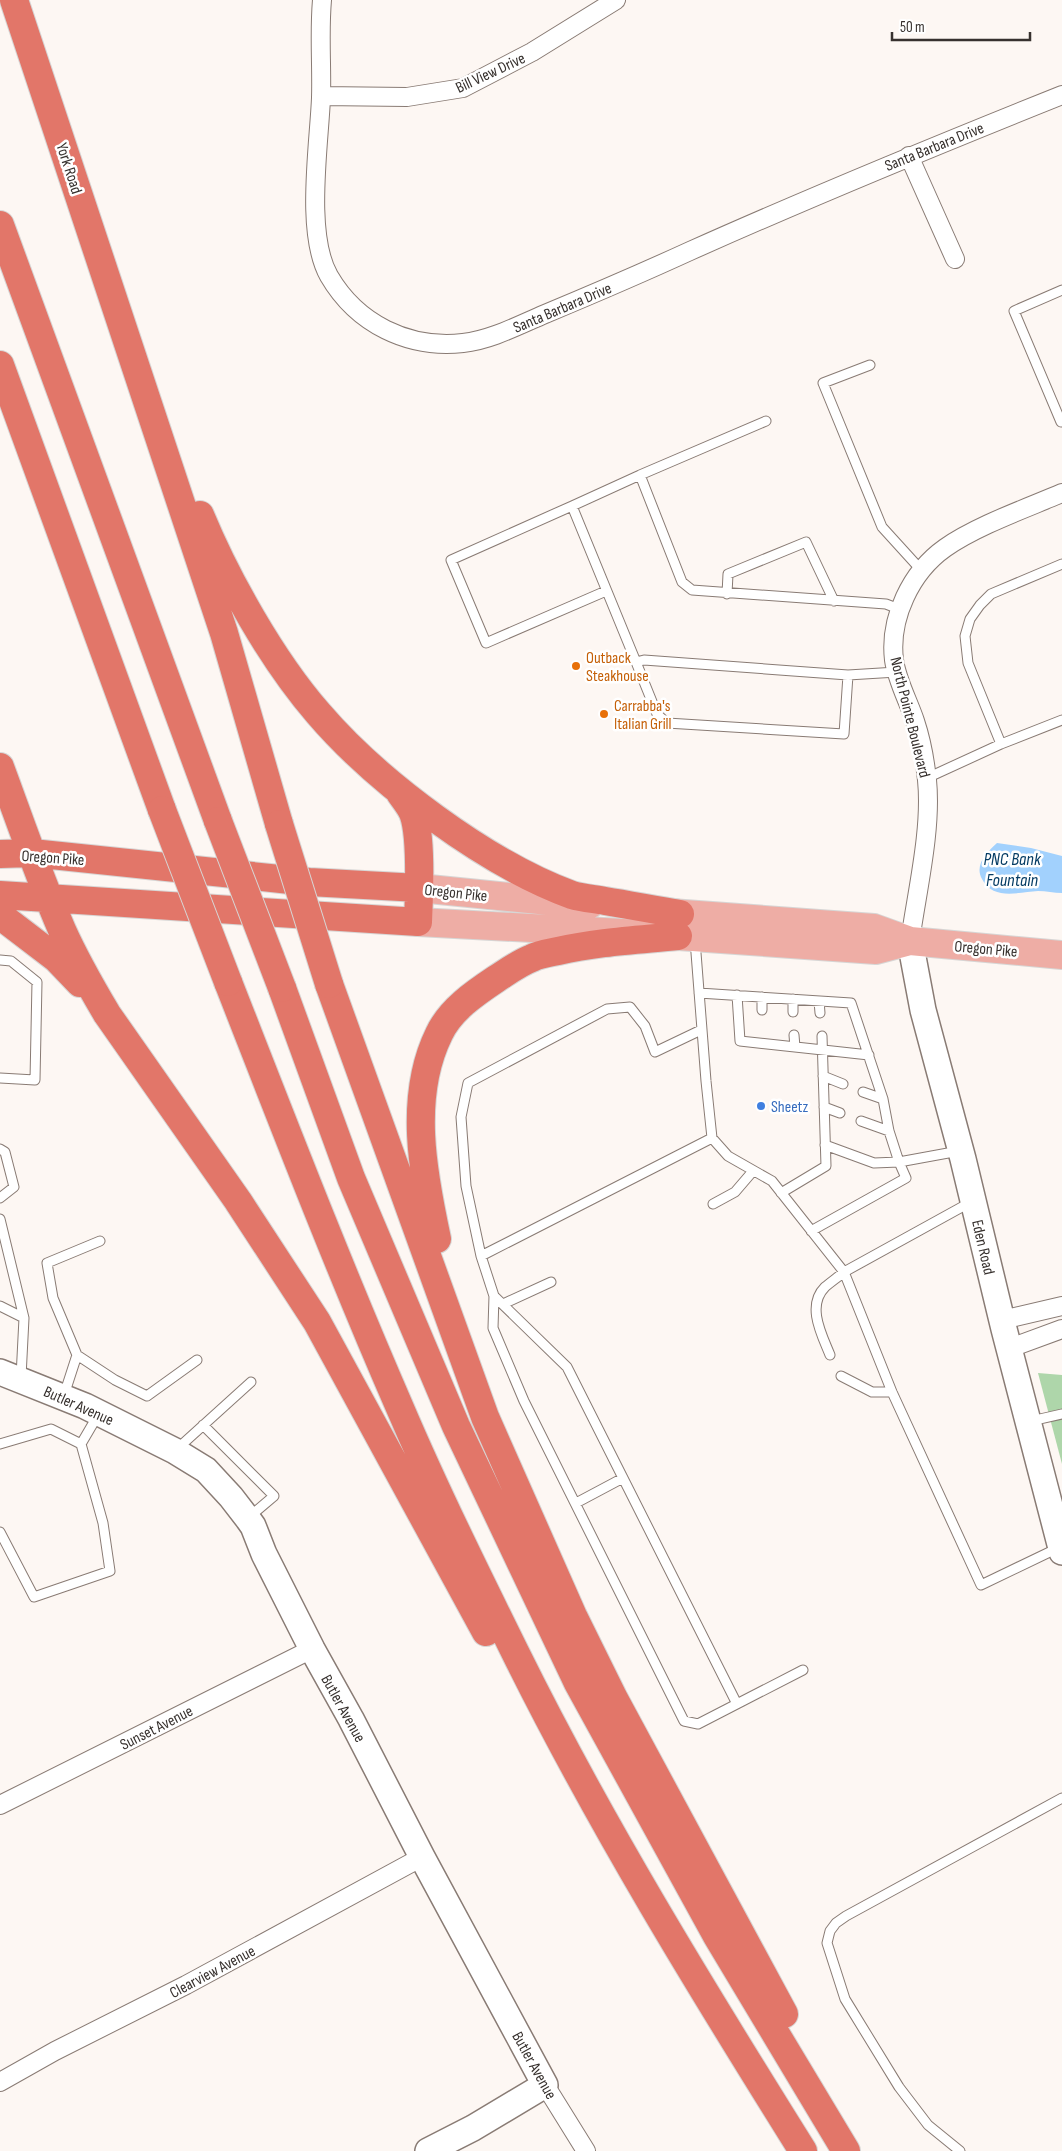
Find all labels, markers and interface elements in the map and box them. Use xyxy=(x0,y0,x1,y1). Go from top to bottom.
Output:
scale bar xyxy=(892,10,1030,42)
text: 50 m xyxy=(900,18,925,37)
street label: Bill View Drive xyxy=(453,49,528,98)
street label: Santa Barbara Drive xyxy=(882,119,987,176)
street label: York Road xyxy=(51,141,86,196)
street label: Santa Barbara Drive xyxy=(510,279,615,338)
place label: Outback Steakhouse xyxy=(586,649,649,686)
street label: North Pointe Boulevard xyxy=(885,655,934,780)
marker: Outback Steakhouse xyxy=(570,660,582,672)
place label: Carrabba's Italian Grill xyxy=(614,697,672,734)
marker: Carrabba's Italian Grill xyxy=(598,708,610,720)
street label: Oregon Pike xyxy=(21,847,85,870)
water label: PNC Bank Fountain xyxy=(983,849,1042,891)
street label: Oregon Pike xyxy=(424,881,488,906)
street label: Oregon Pike xyxy=(954,937,1018,962)
place label: Sheetz xyxy=(771,1098,809,1117)
marker: Sheetz xyxy=(755,1100,767,1112)
street label: Eden Road xyxy=(967,1218,998,1277)
street label: Butler Avenue xyxy=(41,1383,116,1430)
street label: Butler Avenue xyxy=(316,1672,369,1746)
street label: Sunset Avenue xyxy=(117,1702,196,1755)
street label: Clearview Avenue xyxy=(167,1942,259,2003)
street label: Butler Avenue xyxy=(507,2029,560,2103)

